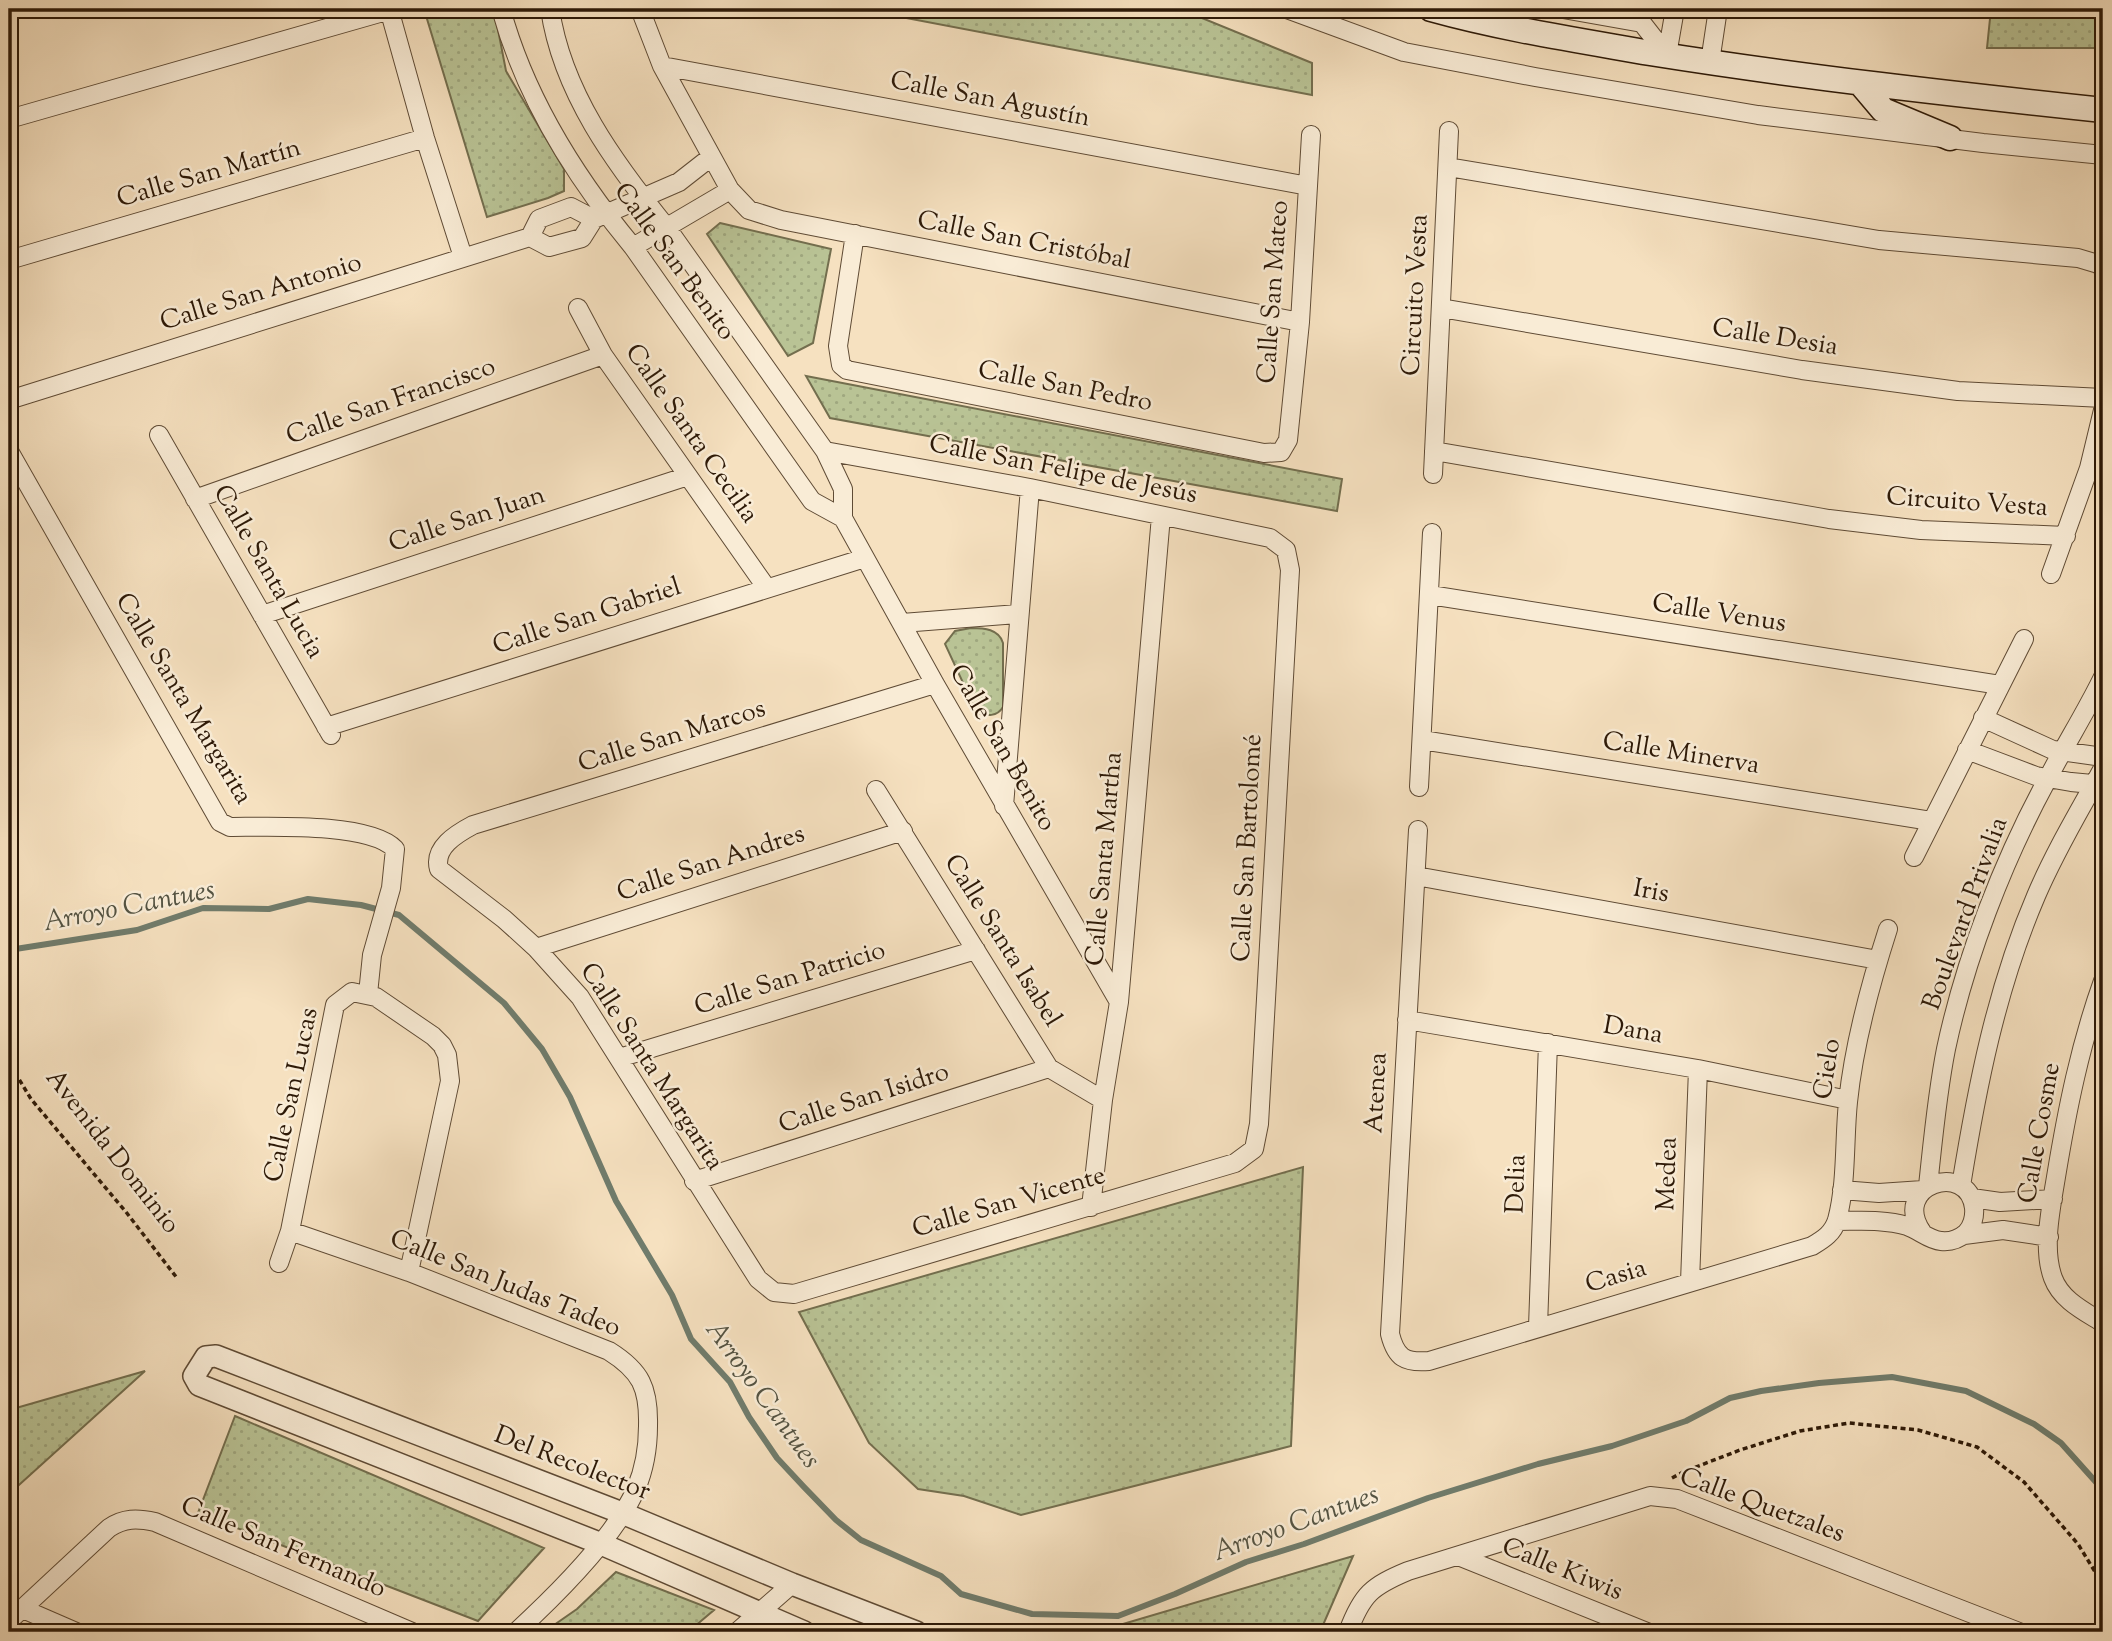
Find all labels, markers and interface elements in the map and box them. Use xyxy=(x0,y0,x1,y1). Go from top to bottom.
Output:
street label: Calle San Agustín xyxy=(887,62,1093,138)
street label: Calle San Martín xyxy=(113,130,305,218)
street label: Calle San Benito xyxy=(604,175,744,349)
street label: Calle San Mateo xyxy=(1249,199,1299,385)
street label: Calle San Cristóbal xyxy=(914,202,1134,280)
street label: Circuito Vesta xyxy=(1393,213,1439,377)
street label: Calle San Antonio xyxy=(156,245,366,341)
street label: Calle Desia xyxy=(1709,310,1841,366)
street label: Calle Santa Cecilia xyxy=(615,337,767,531)
street label: Calle San Francisco xyxy=(281,349,501,455)
street label: Calle San Pedro xyxy=(975,352,1155,422)
street label: Calle San Felipe de Jesús xyxy=(926,426,1200,514)
street label: Calle San Juan xyxy=(384,477,550,563)
street label: Calle Santa Lucia xyxy=(203,478,333,666)
street label: Circuito Vesta xyxy=(1885,479,2049,527)
street label: Calle San Gabriel xyxy=(488,569,686,665)
street label: Calle Venus xyxy=(1649,585,1789,643)
street label: Calle Santa Margarita xyxy=(105,586,261,812)
street label: Calle San Benito xyxy=(939,658,1065,838)
street label: Calle San Marcos xyxy=(574,691,770,783)
street label: Calle Minerva xyxy=(1600,723,1762,785)
street label: Calle San Bartolomé xyxy=(1224,733,1272,963)
street label: Calle Santa Martha xyxy=(1077,750,1133,968)
street label: Boulevard Privalia xyxy=(1914,812,2018,1016)
street label: Calle San Andres xyxy=(612,816,810,912)
street label: Calle Santa Isabel xyxy=(934,847,1070,1035)
water label: Arroyo Cantues xyxy=(40,871,218,943)
street label: Iris xyxy=(1630,871,1672,913)
street label: Calle San Patricio xyxy=(690,932,890,1026)
street label: Calle Santa Margarita xyxy=(570,956,732,1178)
street label: Calle San Lucas xyxy=(255,1004,329,1186)
street label: Dana xyxy=(1600,1008,1666,1054)
street label: Cielo xyxy=(1805,1036,1851,1102)
street label: Atenea xyxy=(1356,1052,1398,1134)
street label: Calle San Isidro xyxy=(774,1054,954,1144)
street label: Calle Cosme xyxy=(2009,1060,2071,1206)
street label: Avenida Dominio xyxy=(36,1062,188,1242)
street label: Medea xyxy=(1648,1136,1688,1212)
street label: Delia xyxy=(1497,1154,1537,1214)
street label: Calle San Vicente xyxy=(908,1158,1110,1248)
street label: Calle San Judas Tadeo xyxy=(384,1221,626,1347)
street label: Casia xyxy=(1581,1250,1651,1304)
water label: Arroyo Cantues xyxy=(695,1313,829,1477)
street label: Del Recolector xyxy=(488,1417,656,1511)
street label: Calle Quetzales xyxy=(1674,1459,1850,1553)
water label: Arroyo Cantues xyxy=(1207,1475,1385,1573)
street label: Calle San Fernando xyxy=(175,1488,391,1608)
street label: Calle Kiwis xyxy=(1496,1529,1628,1611)

